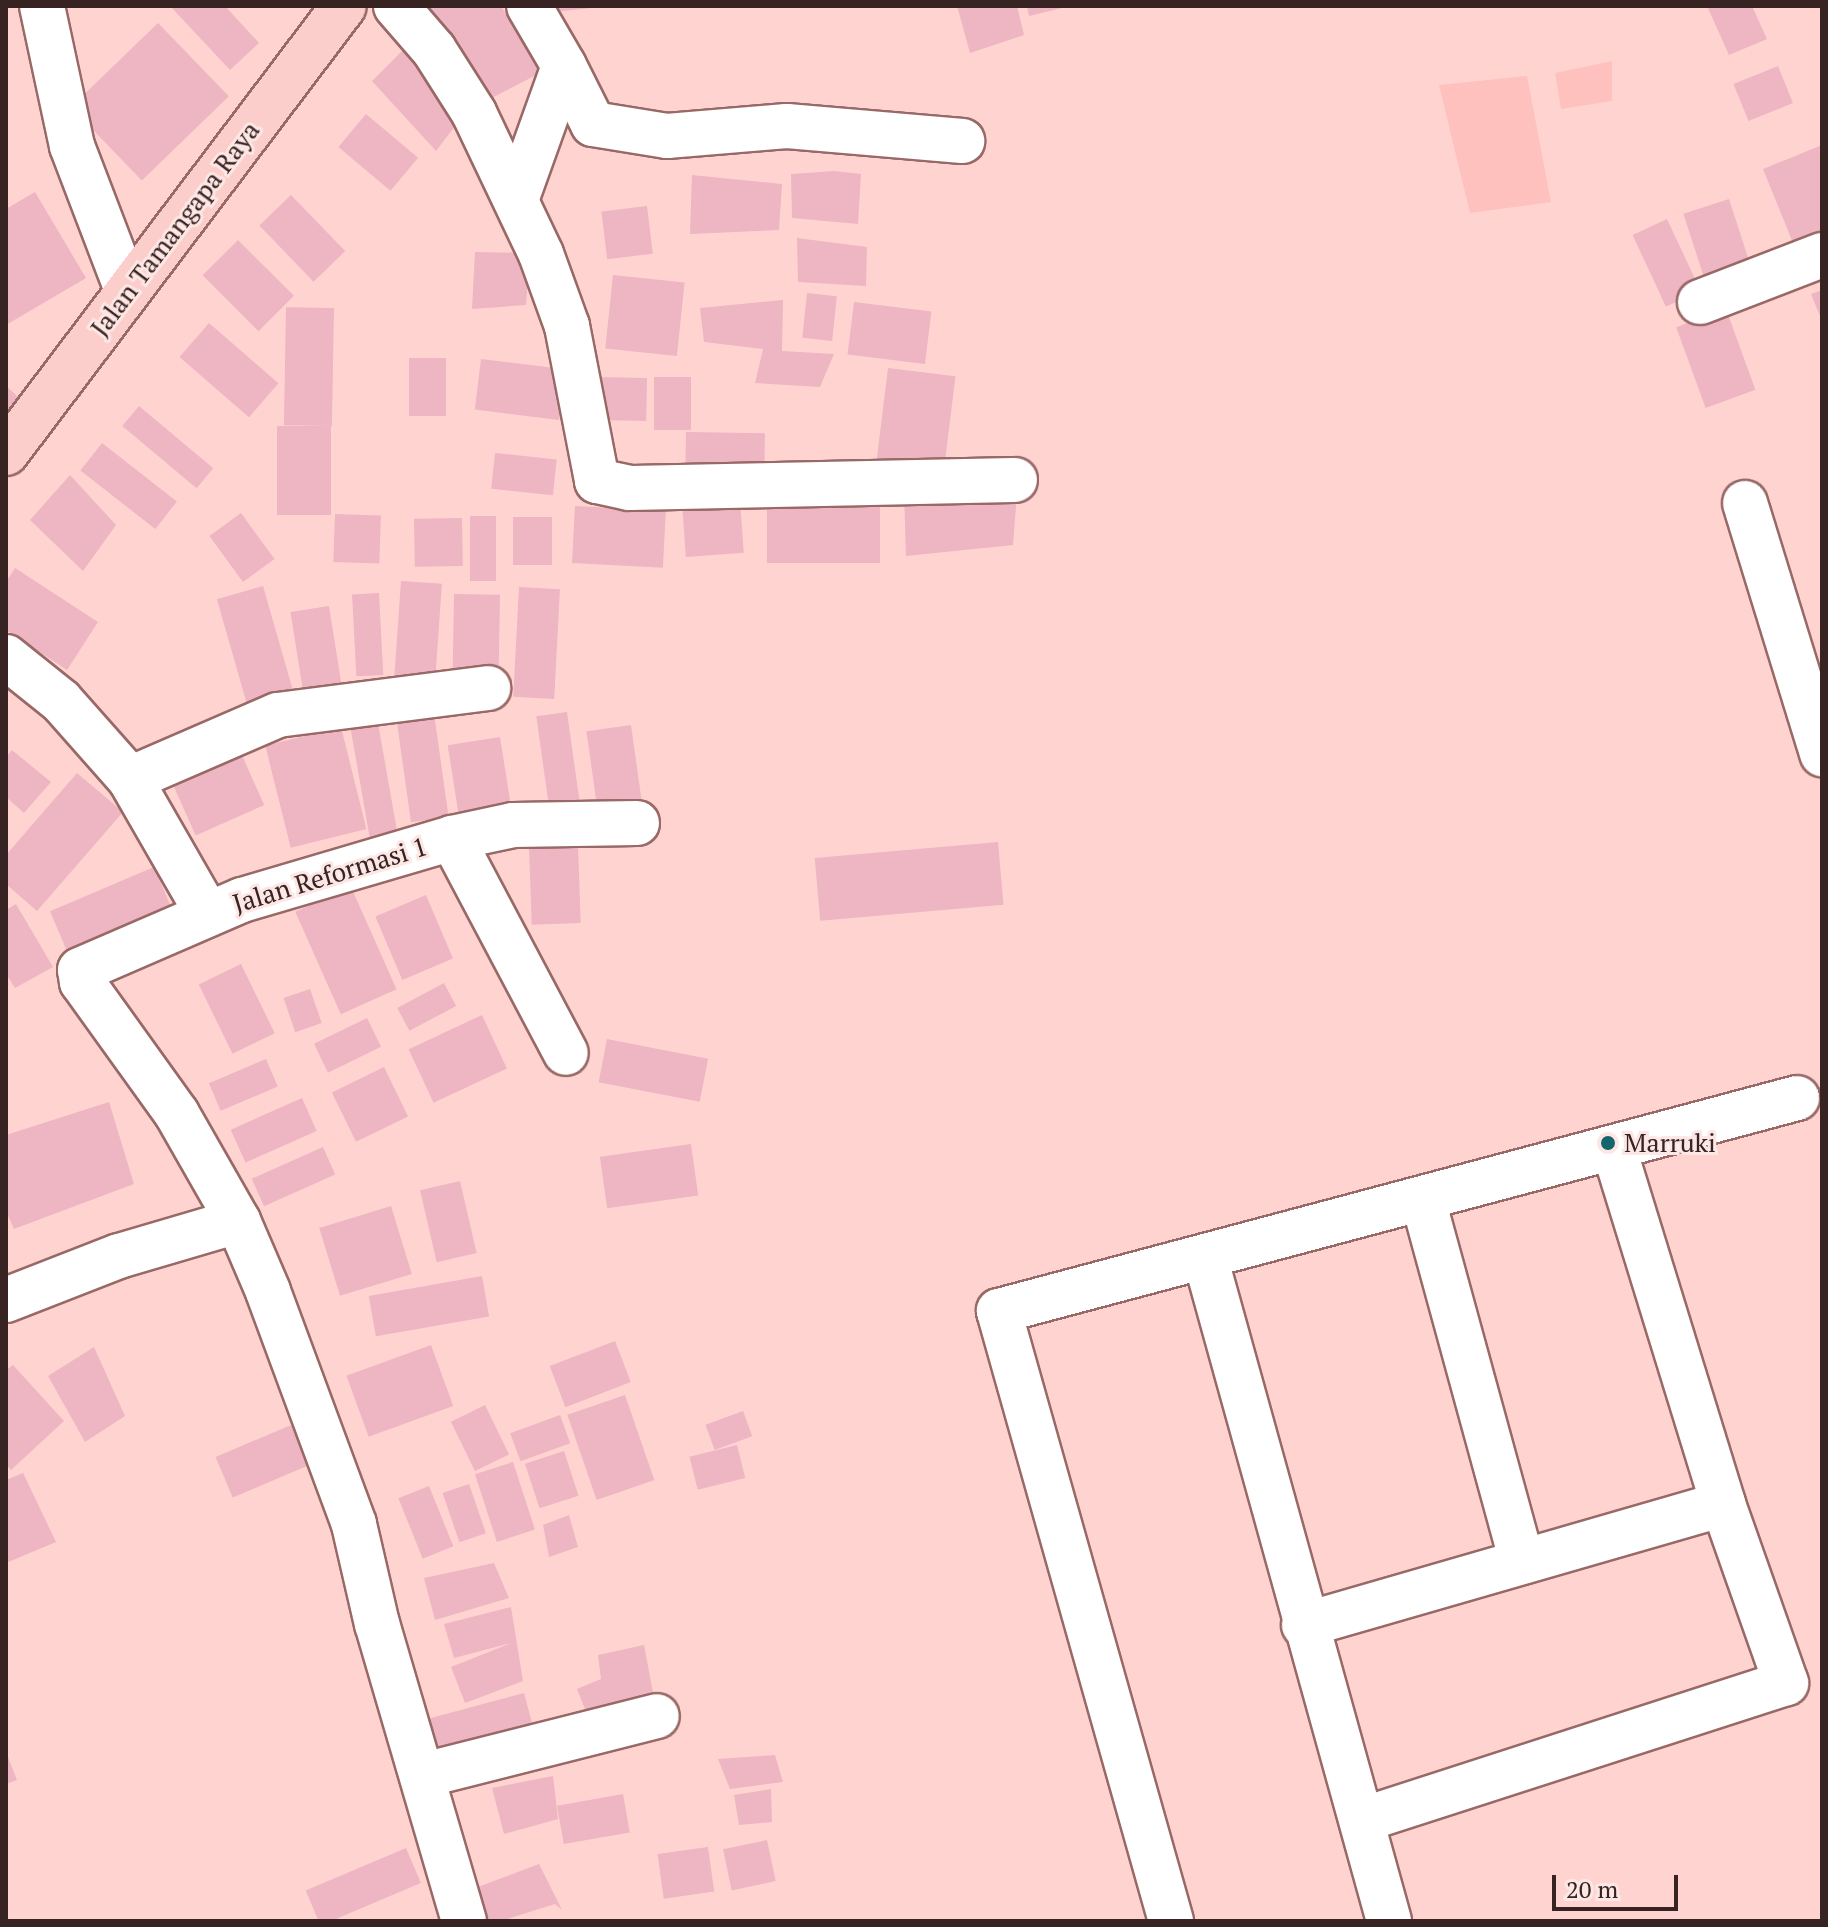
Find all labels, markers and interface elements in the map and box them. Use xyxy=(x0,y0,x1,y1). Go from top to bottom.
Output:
street label: Jalan Tamangapa Raya xyxy=(84,115,266,343)
street label: Jalan Reformasi 1 xyxy=(229,831,431,919)
place label: Marruki xyxy=(1624,1127,1716,1159)
marker: Marruki xyxy=(1599,1134,1617,1152)
scale bar xyxy=(1556,1859,1682,1909)
text: 20 m xyxy=(1566,1873,1618,1905)

